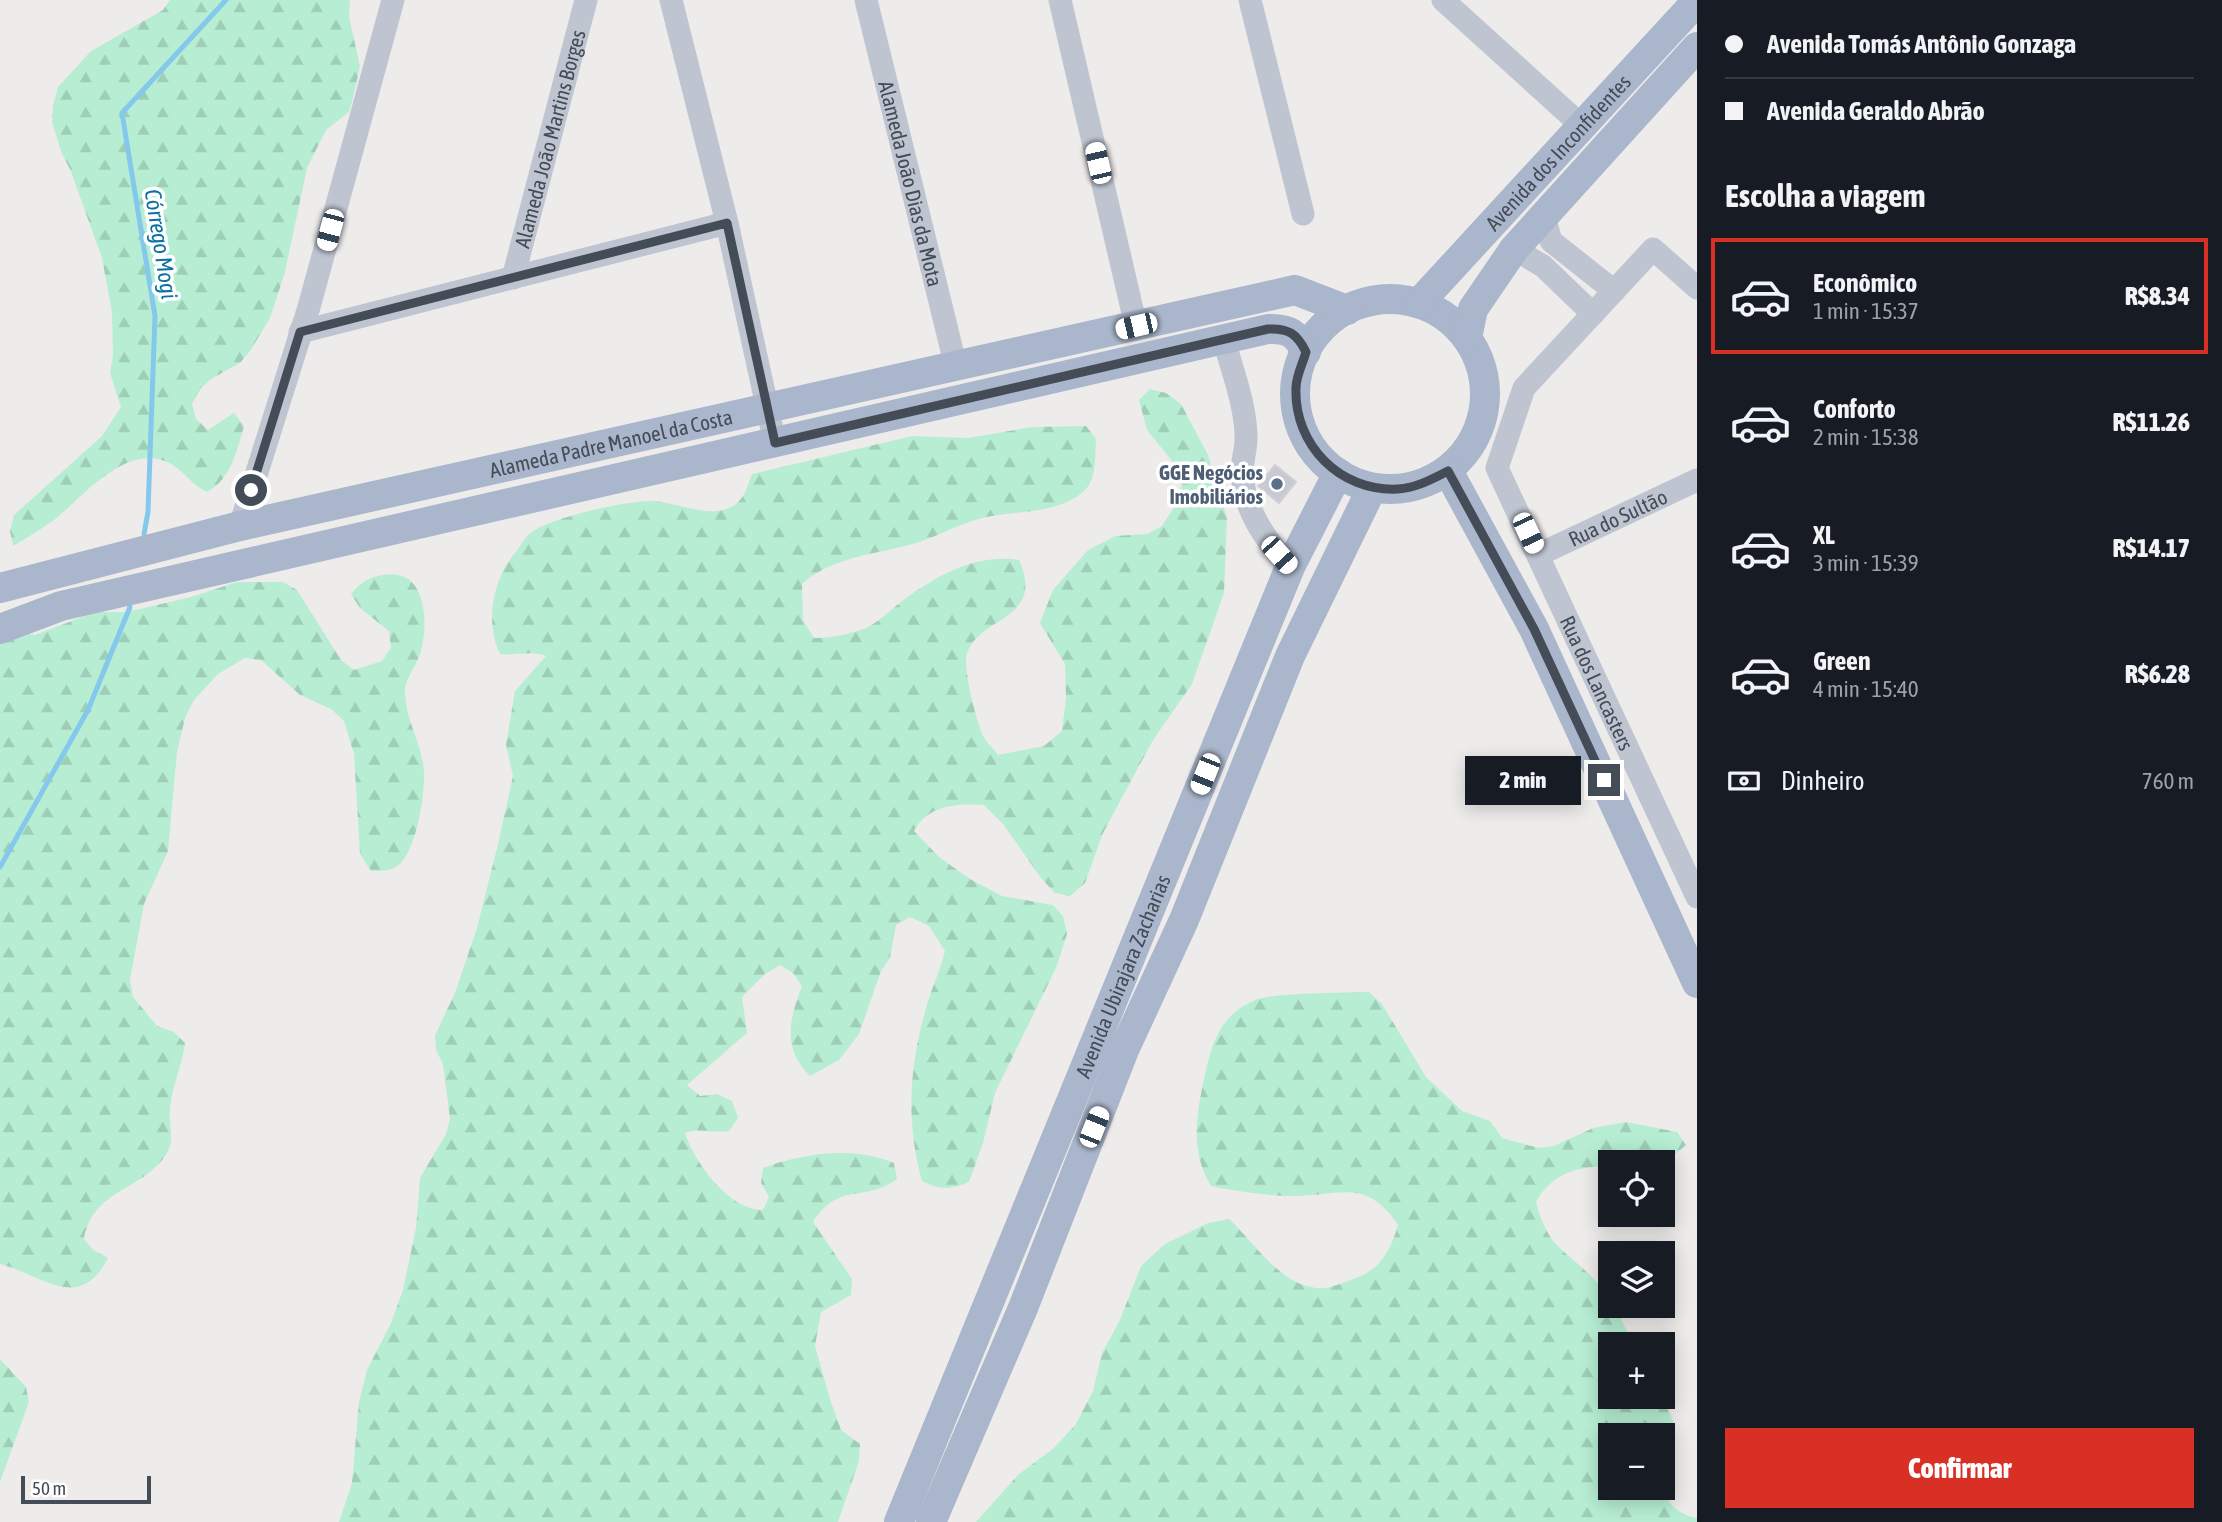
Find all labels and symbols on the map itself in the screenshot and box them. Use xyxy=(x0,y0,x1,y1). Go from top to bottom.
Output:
street label: Alameda João Martins Borges xyxy=(509,27,590,250)
street label: Avenida dos Inconfidentes xyxy=(1480,69,1635,235)
street label: Alameda João Dias da Mota xyxy=(874,78,948,289)
car xyxy=(1084,140,1113,186)
water label: Córrego Mogi xyxy=(140,187,182,301)
car xyxy=(315,207,346,253)
car xyxy=(1114,311,1159,341)
street label: Alameda Padre Manoel da Costa xyxy=(487,404,735,482)
place label: GGE Negócios Imobiliários xyxy=(1159,460,1264,508)
route start xyxy=(235,474,267,506)
marker: GGE Negócios Imobiliários xyxy=(1269,476,1285,492)
street label: Rua do Sultão xyxy=(1564,484,1671,551)
car xyxy=(1510,510,1547,556)
car xyxy=(1258,532,1301,578)
street label: Rua dos Lancasters xyxy=(1556,612,1639,754)
car xyxy=(1188,751,1223,797)
callout: 2 min xyxy=(1464,756,1580,804)
route end xyxy=(1588,764,1620,796)
street label: Avenida Ubirajara Zacharias xyxy=(1070,871,1175,1081)
car xyxy=(1077,1104,1112,1150)
scale bar xyxy=(21,1473,150,1505)

